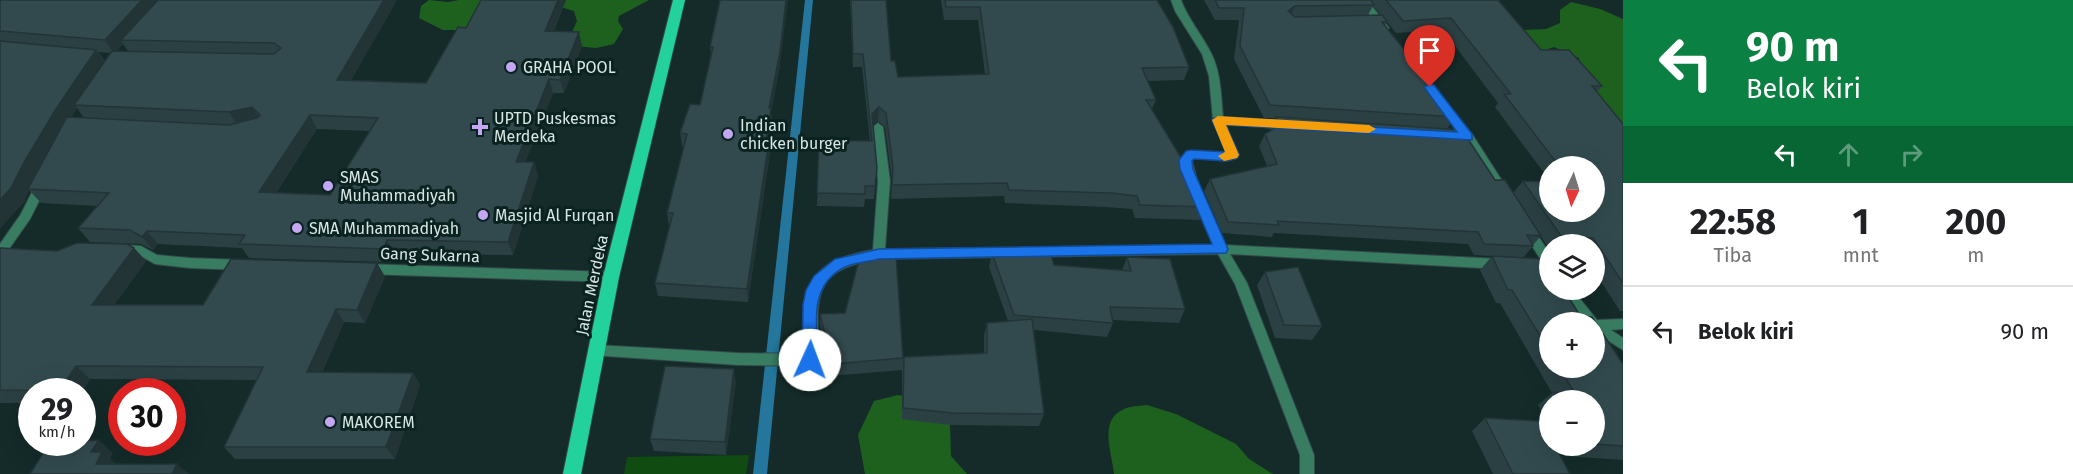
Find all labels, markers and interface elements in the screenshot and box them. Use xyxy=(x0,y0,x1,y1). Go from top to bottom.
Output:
text: 90 m xyxy=(1746,22,1840,72)
icon: left xyxy=(1647,24,1725,102)
pin xyxy=(1404,25,1455,87)
icon: arrive xyxy=(1413,34,1446,67)
place label: GRAHA POOL xyxy=(523,58,616,77)
marker: GRAHA POOL xyxy=(504,60,518,74)
text: Belok kiri xyxy=(1746,73,1861,105)
place label: UPTD Puskesmas Merdeka xyxy=(494,109,616,146)
place label: Indian chicken burger xyxy=(740,116,848,153)
marker: UPTD Puskesmas Merdeka xyxy=(471,118,489,136)
marker: Indian chicken burger xyxy=(721,127,735,141)
icon: left xyxy=(1769,138,1802,171)
icon: ahead xyxy=(1832,138,1865,171)
icon: right xyxy=(1895,138,1928,171)
north arrow xyxy=(1539,156,1605,222)
map controls xyxy=(1539,156,1605,456)
place label: SMAS Muhammadiyah xyxy=(340,168,456,205)
marker: SMAS Muhammadiyah xyxy=(321,179,335,193)
text: 22:58 xyxy=(1690,200,1776,244)
text: 1 xyxy=(1852,200,1869,244)
text: 200 xyxy=(1946,200,2006,244)
place label: Masjid Al Furqan xyxy=(495,206,614,225)
marker: Masjid Al Furqan xyxy=(476,208,490,222)
place label: SMA Muhammadiyah xyxy=(309,219,459,238)
marker: SMA Muhammadiyah xyxy=(290,221,304,235)
street label: Jalan Merdeka xyxy=(572,233,612,337)
button: layers xyxy=(1539,234,1605,300)
text: Tiba xyxy=(1714,243,1752,267)
text: mnt xyxy=(1843,243,1879,267)
text: m xyxy=(1967,243,1984,267)
street label: Gang Sukarna xyxy=(380,244,480,266)
button: + xyxy=(1539,312,1605,378)
icon: left xyxy=(1647,315,1680,348)
text: Belok kiri xyxy=(1698,318,1794,345)
text: 90 m xyxy=(2000,318,2049,345)
position arrow xyxy=(778,328,842,392)
speed limit sign: 30 xyxy=(108,378,186,456)
button: − xyxy=(1539,390,1605,456)
text: 29 xyxy=(41,392,73,428)
place label: MAKOREM xyxy=(342,413,415,432)
marker: MAKOREM xyxy=(323,415,337,429)
text: km/h xyxy=(38,423,76,441)

